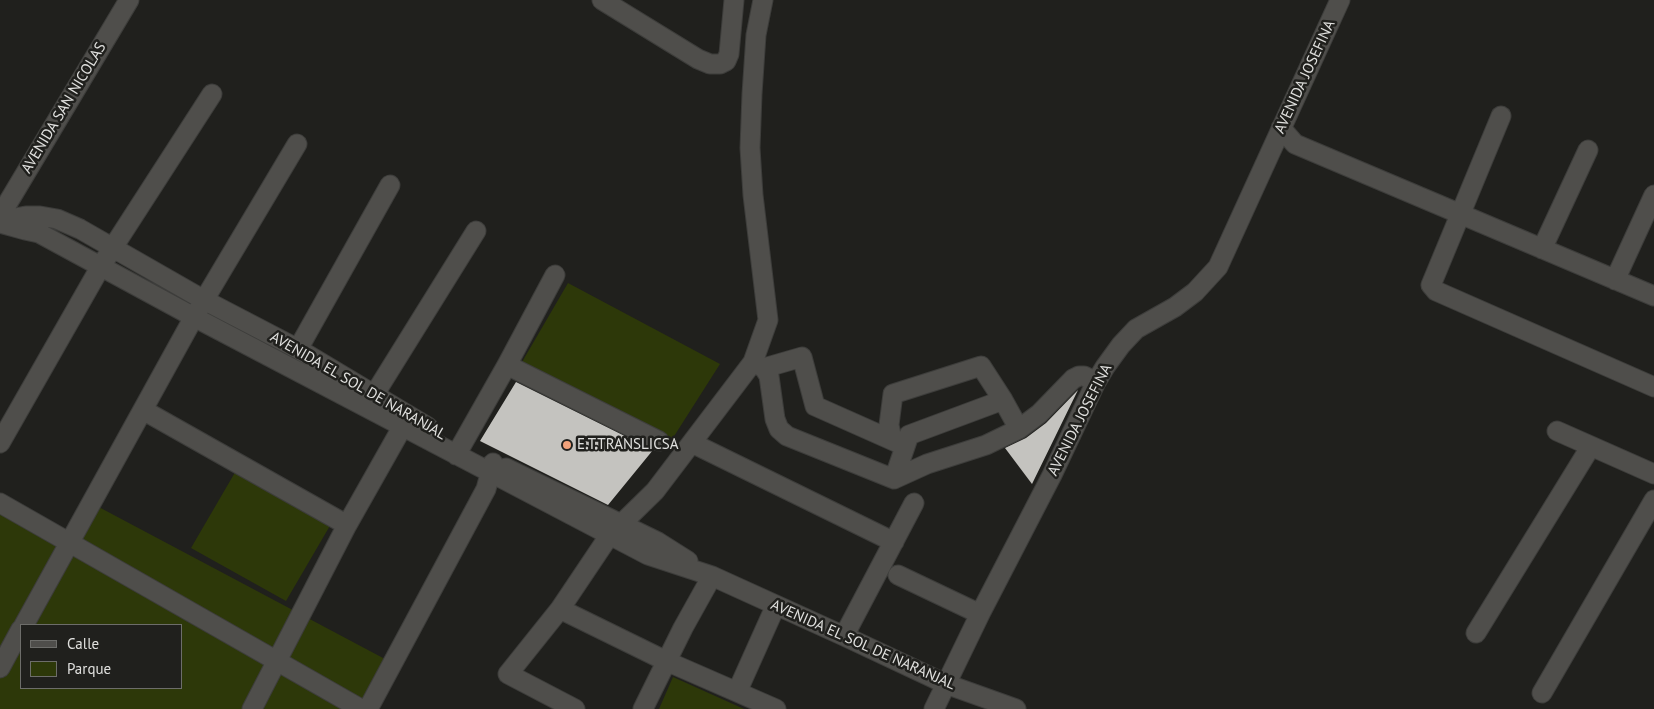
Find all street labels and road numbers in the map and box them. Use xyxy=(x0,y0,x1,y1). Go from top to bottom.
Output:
street label: AVENIDA JOSEFINA xyxy=(1271,17,1339,137)
street label: AVENIDA SAN NICOLAS xyxy=(18,39,110,177)
street label: AVENIDA EL SOL DE NARANJAL xyxy=(267,328,449,444)
street label: AVENIDA JOSEFINA xyxy=(1044,361,1116,479)
street label: AVENIDA EL SOL DE NARANJAL xyxy=(768,596,958,694)

